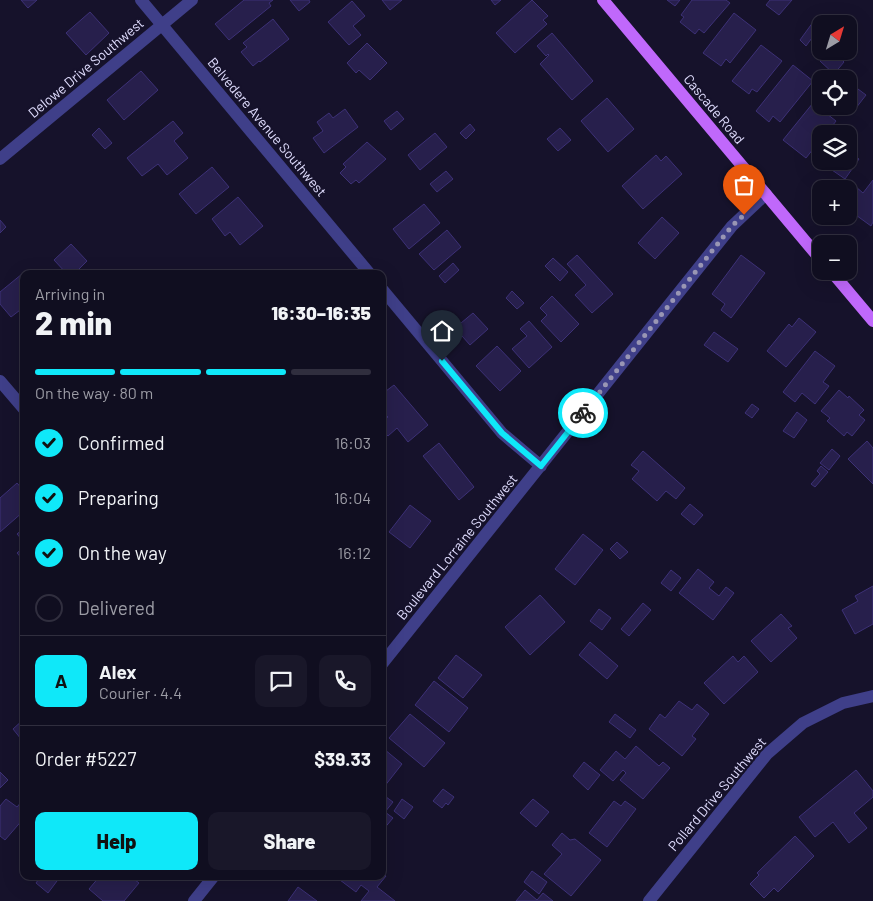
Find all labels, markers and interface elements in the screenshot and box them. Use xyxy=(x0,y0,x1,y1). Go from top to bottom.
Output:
street label: Delowe Drive Southwest xyxy=(24,14,147,121)
north arrow xyxy=(812,15,858,60)
map controls xyxy=(812,15,857,280)
street label: Belvedere Avenue Southwest xyxy=(204,54,330,200)
street label: Cascade Road xyxy=(680,70,748,147)
button: locate xyxy=(812,70,857,115)
button: layers xyxy=(812,125,857,170)
pin xyxy=(723,164,765,215)
icon: bag xyxy=(730,171,758,199)
button: + xyxy=(812,180,857,225)
button: − xyxy=(812,235,857,280)
text: Arriving in xyxy=(35,284,105,303)
text: 16:30–16:35 xyxy=(271,301,371,324)
text: 2 min xyxy=(35,303,112,341)
pin xyxy=(421,310,463,361)
icon: home xyxy=(428,317,456,345)
text: On the way · 80 m xyxy=(35,383,153,402)
courier xyxy=(558,388,608,438)
icon: bike xyxy=(569,399,597,427)
icon: check xyxy=(35,429,63,457)
text: Confirmed xyxy=(78,431,165,454)
text: 16:03 xyxy=(334,433,371,452)
street label: Boulevard Lorraine Southwest xyxy=(393,470,521,623)
icon: check xyxy=(35,484,63,512)
text: Preparing xyxy=(78,486,159,509)
text: 16:04 xyxy=(334,488,371,507)
icon: check xyxy=(35,539,63,567)
text: On the way xyxy=(78,541,167,564)
text: 16:12 xyxy=(338,543,371,562)
text: Delivered xyxy=(78,596,155,619)
button: chat xyxy=(255,655,307,707)
button: phone xyxy=(319,655,371,707)
text: Alex xyxy=(99,660,137,683)
text: A xyxy=(55,669,67,692)
text: Courier · 4.4 xyxy=(99,683,182,702)
street label: Pollard Drive Southwest xyxy=(664,733,769,854)
text: Order #5227 xyxy=(35,747,137,770)
text: $39.33 xyxy=(314,747,371,770)
button: Help xyxy=(35,812,198,870)
button: Share xyxy=(208,812,371,870)

